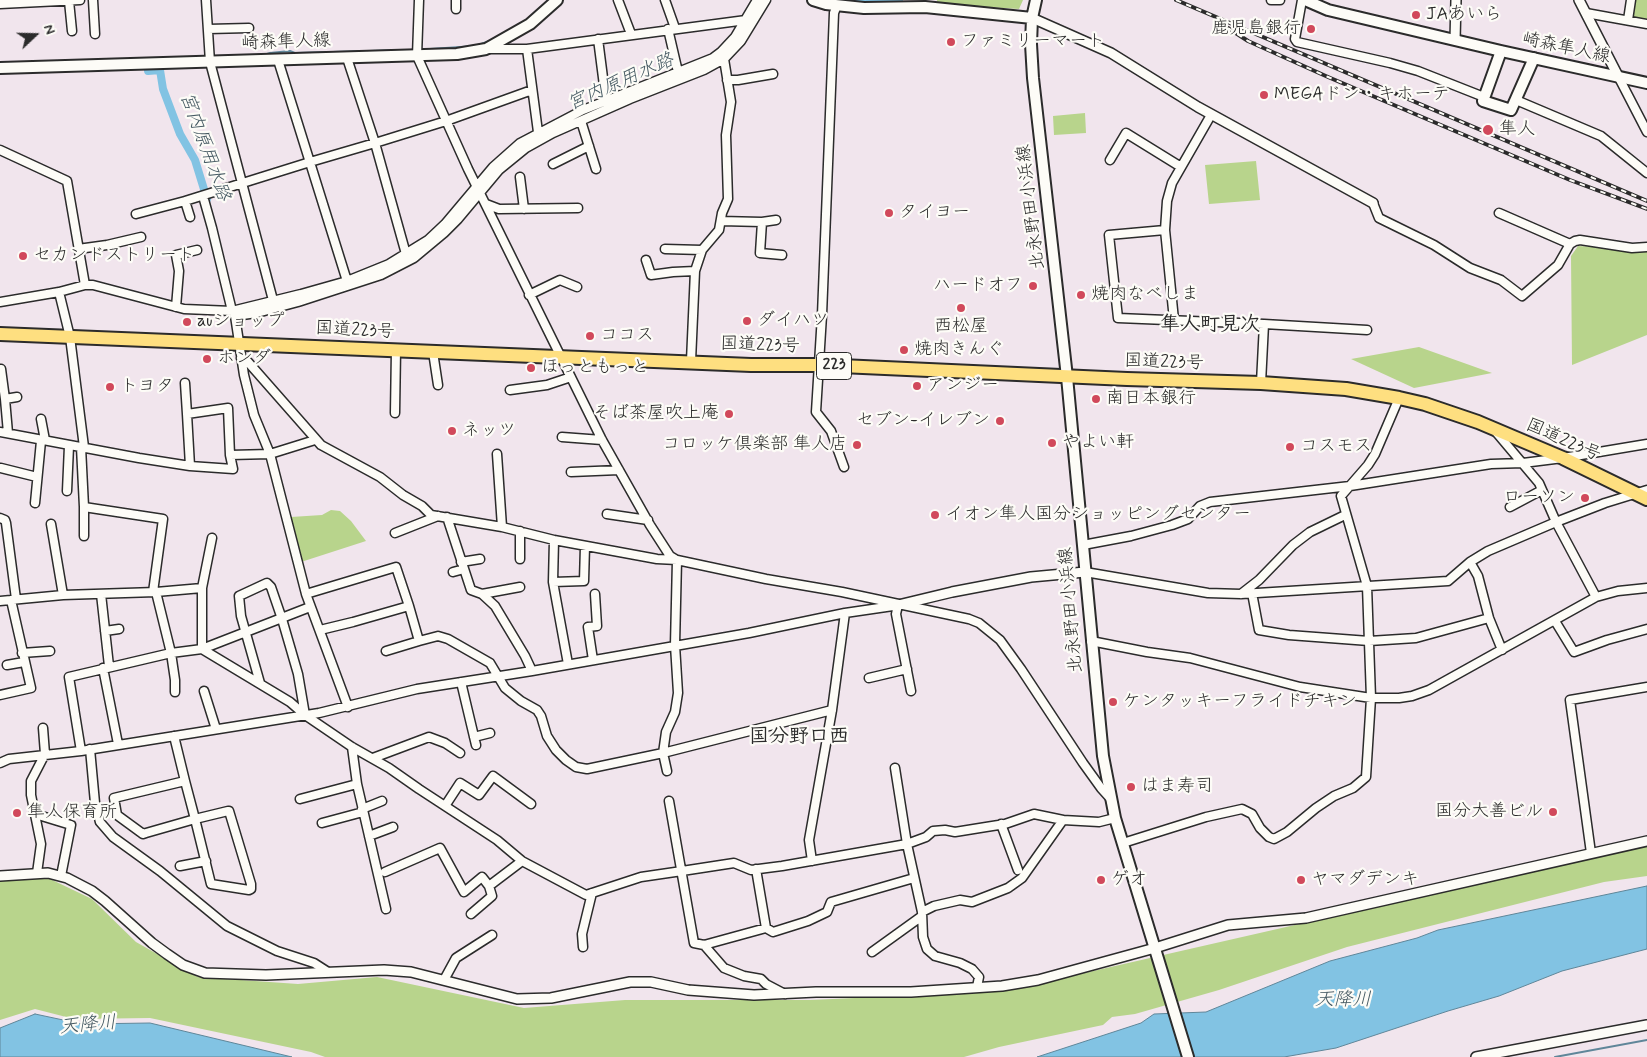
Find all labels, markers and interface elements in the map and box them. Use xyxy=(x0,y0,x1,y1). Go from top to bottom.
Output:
place label: JAあいら xyxy=(1426,4,1502,26)
marker: JAあいら xyxy=(1410,9,1422,21)
north arrow xyxy=(10,10,60,60)
place label: 鹿児島銀行 xyxy=(1211,18,1301,40)
text: N xyxy=(39,22,59,37)
marker: 鹿児島銀行 xyxy=(1305,23,1317,35)
street label: 崎森隼人線 xyxy=(1520,29,1612,69)
street label: 崎森隼人線 xyxy=(241,31,331,55)
place label: ファミリーマート xyxy=(961,31,1105,53)
marker: ファミリーマート xyxy=(945,36,957,48)
water label: 宮内原用水路 xyxy=(564,49,678,117)
place label: MEGAドン・キホーテ xyxy=(1274,84,1450,106)
marker: MEGAドン・キホーテ xyxy=(1258,89,1270,101)
water label: 宮内原用水路 xyxy=(174,90,234,204)
place label: 隼人 xyxy=(1499,119,1535,141)
marker: 隼人 xyxy=(1481,123,1495,137)
street label: 北永野田小浜線 xyxy=(1014,143,1050,271)
place label: タイヨー xyxy=(899,202,970,224)
marker: タイヨー xyxy=(883,207,895,219)
place label: セカンドストリート xyxy=(33,245,195,267)
marker: セカンドストリート xyxy=(17,250,29,262)
place label: ハードオフ xyxy=(933,275,1023,297)
marker: ハードオフ xyxy=(1027,280,1039,292)
place label: 焼肉なべしま xyxy=(1091,284,1199,306)
marker: 焼肉なべしま xyxy=(1075,289,1087,301)
marker: 西松屋 xyxy=(955,302,967,314)
place label: ダイハツ xyxy=(757,310,829,332)
place label: auショップ xyxy=(197,311,285,333)
district label: 隼人町見次 xyxy=(1160,314,1260,338)
marker: ダイハツ xyxy=(741,315,753,327)
marker: auショップ xyxy=(181,316,193,328)
place label: 西松屋 xyxy=(934,316,988,338)
street label: 国道223号 xyxy=(315,318,395,344)
place label: ココス xyxy=(600,325,654,347)
marker: ココス xyxy=(584,330,596,342)
street label: 国道223号 xyxy=(720,334,800,358)
place label: 焼肉きんぐ xyxy=(914,339,1004,361)
marker: 焼肉きんぐ xyxy=(898,344,910,356)
place label: ホンダ xyxy=(217,348,271,370)
street label: 国道223号 xyxy=(1124,351,1204,375)
road number: 223 xyxy=(816,352,852,380)
marker: ホンダ xyxy=(201,353,213,365)
place label: ほっともっと xyxy=(541,357,649,379)
marker: ほっともっと xyxy=(525,362,537,374)
place label: アンジー xyxy=(927,375,999,397)
place label: トヨタ xyxy=(120,376,174,398)
marker: アンジー xyxy=(911,380,923,392)
marker: トヨタ xyxy=(104,381,116,393)
place label: 南日本銀行 xyxy=(1106,388,1196,410)
marker: 南日本銀行 xyxy=(1090,393,1102,405)
place label: そば茶屋吹上庵 xyxy=(593,403,719,425)
marker: そば茶屋吹上庵 xyxy=(723,408,735,420)
place label: セブン-イレブン xyxy=(856,410,990,432)
marker: セブン-イレブン xyxy=(994,415,1006,427)
street label: 国道223号 xyxy=(1522,415,1604,467)
place label: ネッツ xyxy=(462,420,516,442)
marker: ネッツ xyxy=(446,425,458,437)
place label: やよい軒 xyxy=(1062,432,1134,454)
place label: コロッケ倶楽部 隼人店 xyxy=(662,434,847,456)
place label: コスモス xyxy=(1300,436,1372,458)
marker: やよい軒 xyxy=(1046,437,1058,449)
marker: コロッケ倶楽部 隼人店 xyxy=(851,439,863,451)
marker: コスモス xyxy=(1284,441,1296,453)
place label: ローソン xyxy=(1503,487,1575,509)
marker: ローソン xyxy=(1579,492,1591,504)
place label: イオン隼人国分ショッピングセンター xyxy=(945,504,1251,526)
marker: イオン隼人国分ショッピングセンター xyxy=(929,509,941,521)
street label: 北永野田小浜線 xyxy=(1056,546,1088,674)
place label: ケンタッキーフライドチキン xyxy=(1123,691,1357,713)
marker: ケンタッキーフライドチキン xyxy=(1107,696,1119,708)
district label: 国分野口西 xyxy=(749,726,849,750)
place label: はま寿司 xyxy=(1141,776,1213,798)
marker: はま寿司 xyxy=(1125,781,1137,793)
place label: 国分大善ビル xyxy=(1435,801,1543,823)
place label: 隼人保育所 xyxy=(27,802,117,824)
marker: 国分大善ビル xyxy=(1547,806,1559,818)
marker: 隼人保育所 xyxy=(11,807,23,819)
place label: ゲオ xyxy=(1111,869,1147,891)
place label: ヤマダデンキ xyxy=(1311,869,1419,891)
marker: ゲオ xyxy=(1095,874,1107,886)
marker: ヤマダデンキ xyxy=(1295,874,1307,886)
water label: 天降川 xyxy=(1315,990,1371,1012)
water label: 天降川 xyxy=(59,1012,117,1040)

